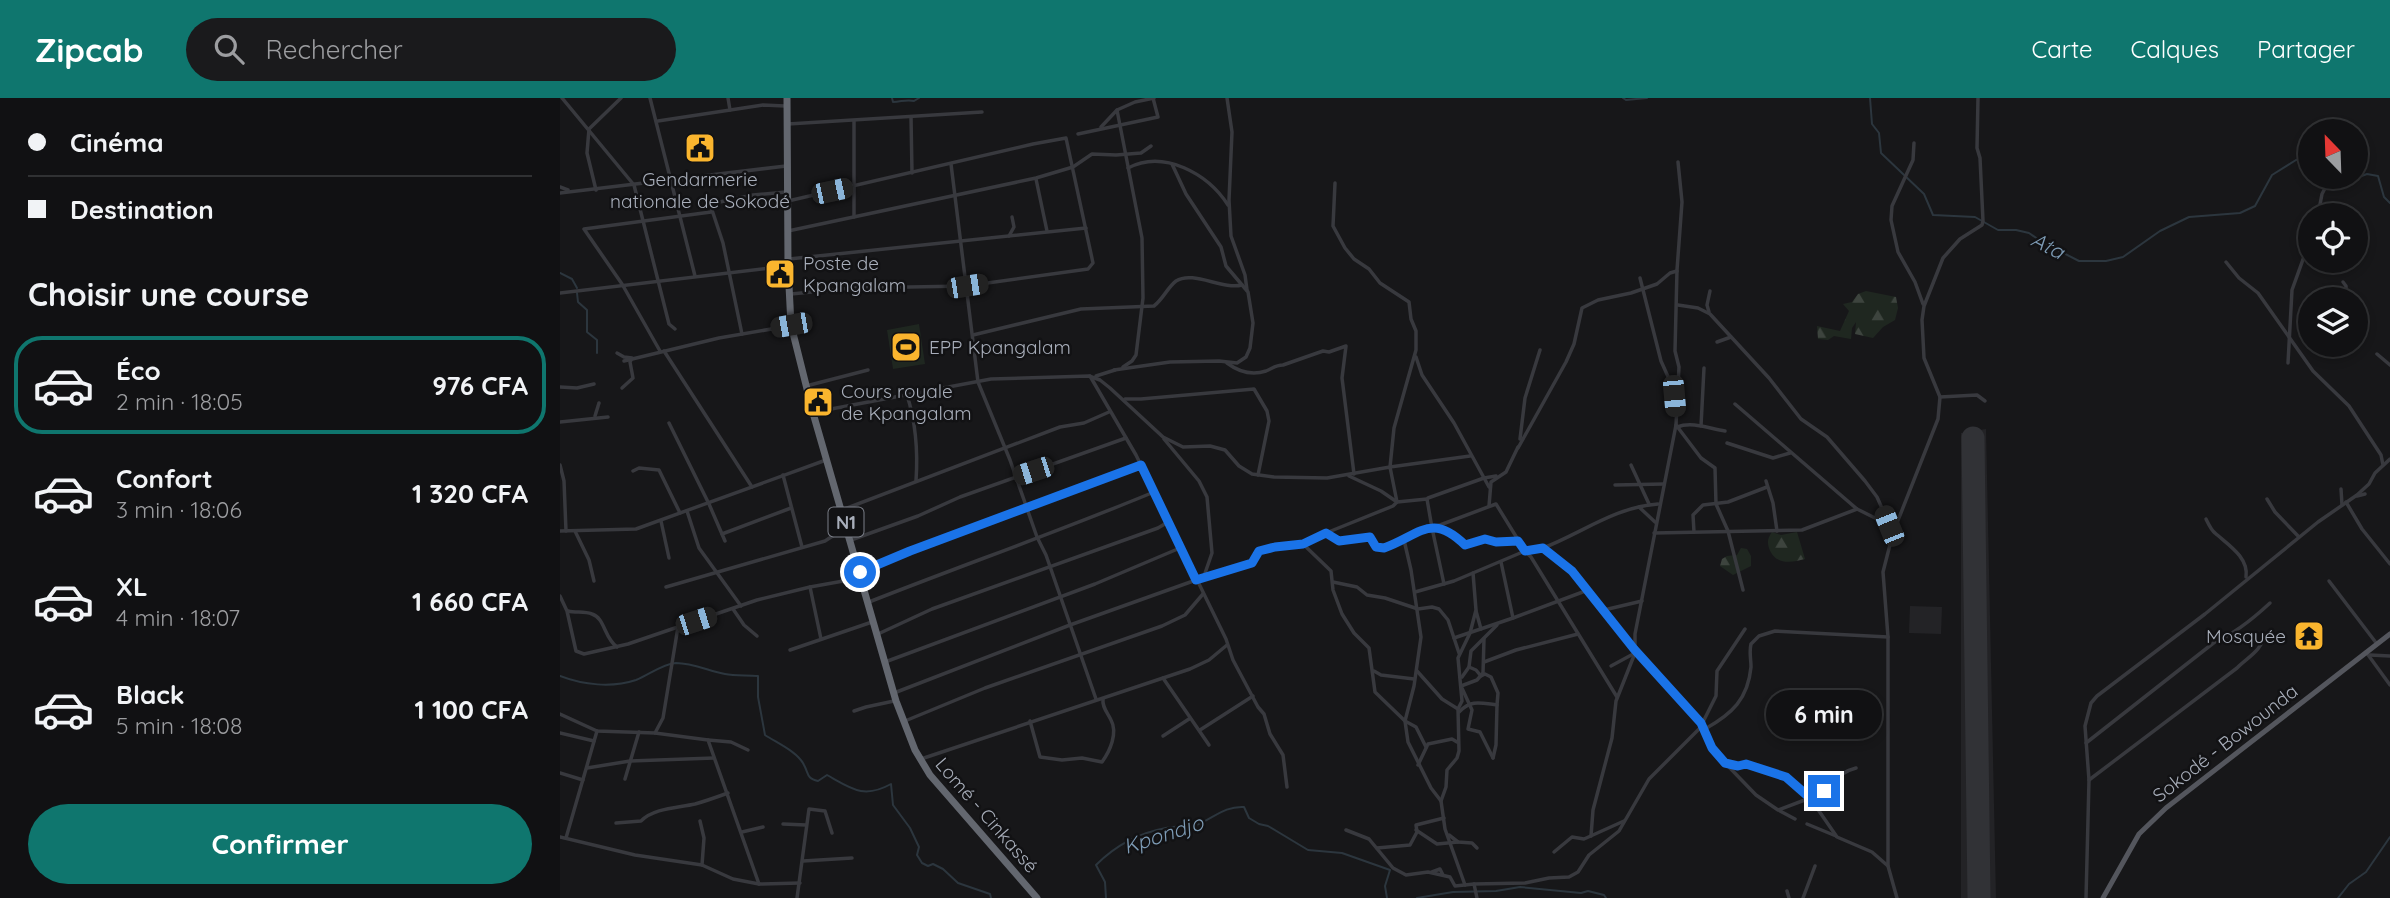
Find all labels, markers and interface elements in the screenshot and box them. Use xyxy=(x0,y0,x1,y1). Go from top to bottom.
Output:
search box xyxy=(186,18,676,81)
text: Zipcab xyxy=(35,29,144,70)
icon: search xyxy=(210,30,248,68)
text: Rechercher xyxy=(266,33,403,66)
text: Carte xyxy=(2031,34,2093,64)
text: Calques xyxy=(2131,34,2219,64)
text: Partager xyxy=(2257,34,2355,64)
north arrow xyxy=(2298,119,2368,189)
map controls xyxy=(2298,119,2368,357)
text: Cinéma xyxy=(70,126,164,159)
public building icon: Gendarmerie nationale de Sokodé xyxy=(683,131,717,165)
place label: Gendarmerie nationale de Sokodé xyxy=(610,167,790,213)
car xyxy=(810,176,855,206)
text: Destination xyxy=(70,193,214,226)
button: locate xyxy=(2298,203,2368,273)
water label: Ata xyxy=(2027,226,2070,265)
place label: Poste de Kpangalam xyxy=(803,251,906,297)
public building icon: Poste de Kpangalam xyxy=(763,257,797,291)
car xyxy=(945,272,990,300)
text: Choisir une course xyxy=(28,274,309,314)
button: layers xyxy=(2298,287,2368,357)
car xyxy=(769,311,814,339)
sports icon: EPP Kpangalam xyxy=(889,330,923,364)
place label: EPP Kpangalam xyxy=(929,335,1071,359)
icon: car xyxy=(32,354,95,417)
text: Éco xyxy=(116,354,161,387)
text: 976 CFA xyxy=(432,369,528,402)
car xyxy=(1662,374,1687,418)
place label: Cours royale de Kpangalam xyxy=(841,379,972,425)
public building icon: Cours royale de Kpangalam xyxy=(801,385,835,419)
text: 2 min · 18:05 xyxy=(116,387,243,416)
car xyxy=(1010,455,1057,487)
icon: car xyxy=(32,462,95,525)
text: Confort xyxy=(116,462,213,495)
text: 1 320 CFA xyxy=(412,477,528,510)
text: 3 min · 18:06 xyxy=(116,495,242,524)
car xyxy=(1872,503,1907,549)
road number: N1 xyxy=(828,508,864,536)
route start xyxy=(844,556,876,588)
icon: car xyxy=(32,570,95,633)
text: XL xyxy=(116,570,148,603)
text: 1 660 CFA xyxy=(412,585,528,618)
text: 4 min · 18:07 xyxy=(116,603,240,632)
car xyxy=(673,605,720,637)
temple icon: Mosquée xyxy=(2292,619,2326,653)
place label: Mosquée xyxy=(2206,624,2286,648)
icon: car xyxy=(32,678,95,741)
text: Black xyxy=(116,678,185,711)
street label: Sokodé - Bowounda xyxy=(2148,679,2302,807)
callout: 6 min xyxy=(1766,690,1882,738)
text: 1 100 CFA xyxy=(415,693,528,726)
text: 6 min xyxy=(1794,700,1854,729)
text: 5 min · 18:08 xyxy=(116,711,242,740)
street label: Lomé - Cinkassé xyxy=(930,752,1044,878)
route end xyxy=(1808,775,1840,807)
button: Confirmer xyxy=(28,804,532,884)
water label: Kpondjo xyxy=(1120,808,1208,859)

